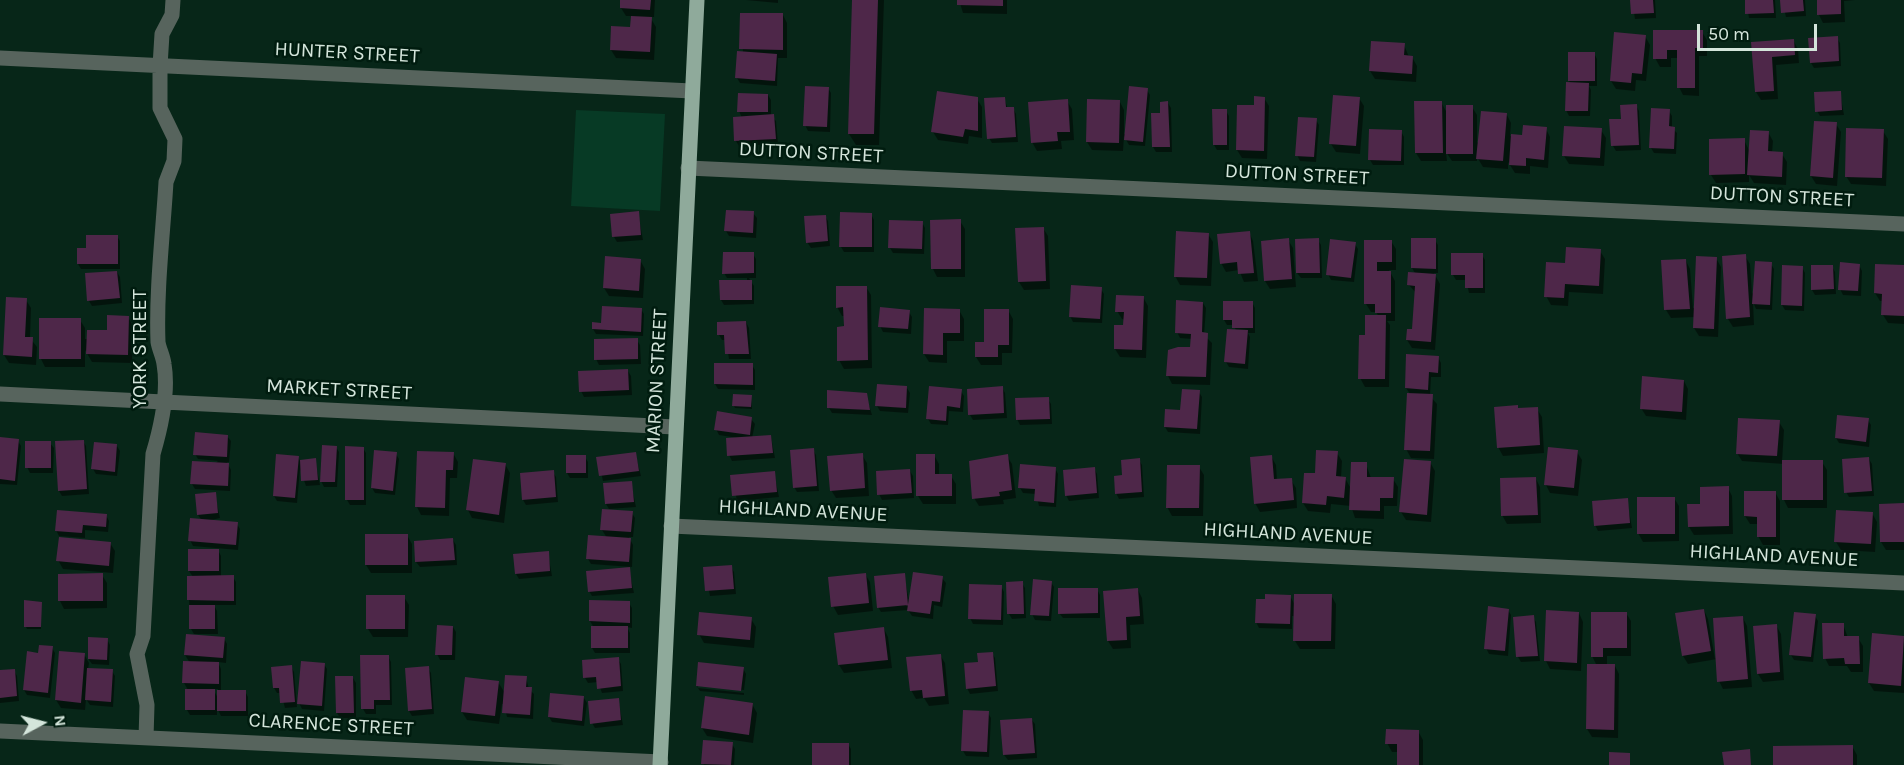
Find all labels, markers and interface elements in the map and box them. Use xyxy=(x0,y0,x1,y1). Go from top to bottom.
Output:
scale bar xyxy=(1700,12,1820,50)
text: 50 m xyxy=(1708,23,1750,45)
street label: HUNTER STREET xyxy=(274,37,420,69)
street label: DUTTON STREET xyxy=(738,137,884,169)
street label: DUTTON STREET xyxy=(1224,159,1370,191)
street label: DUTTON STREET xyxy=(1709,181,1855,213)
street label: YORK STREET xyxy=(128,289,152,409)
street label: MARION STREET xyxy=(641,308,673,454)
street label: MARKET STREET xyxy=(266,374,412,406)
street label: HIGHLAND AVENUE xyxy=(718,495,888,527)
street label: HIGHLAND AVENUE xyxy=(1203,518,1373,550)
street label: HIGHLAND AVENUE xyxy=(1689,540,1859,572)
north arrow xyxy=(12,693,72,753)
street label: CLARENCE STREET xyxy=(248,709,414,741)
text: N xyxy=(50,714,70,728)

